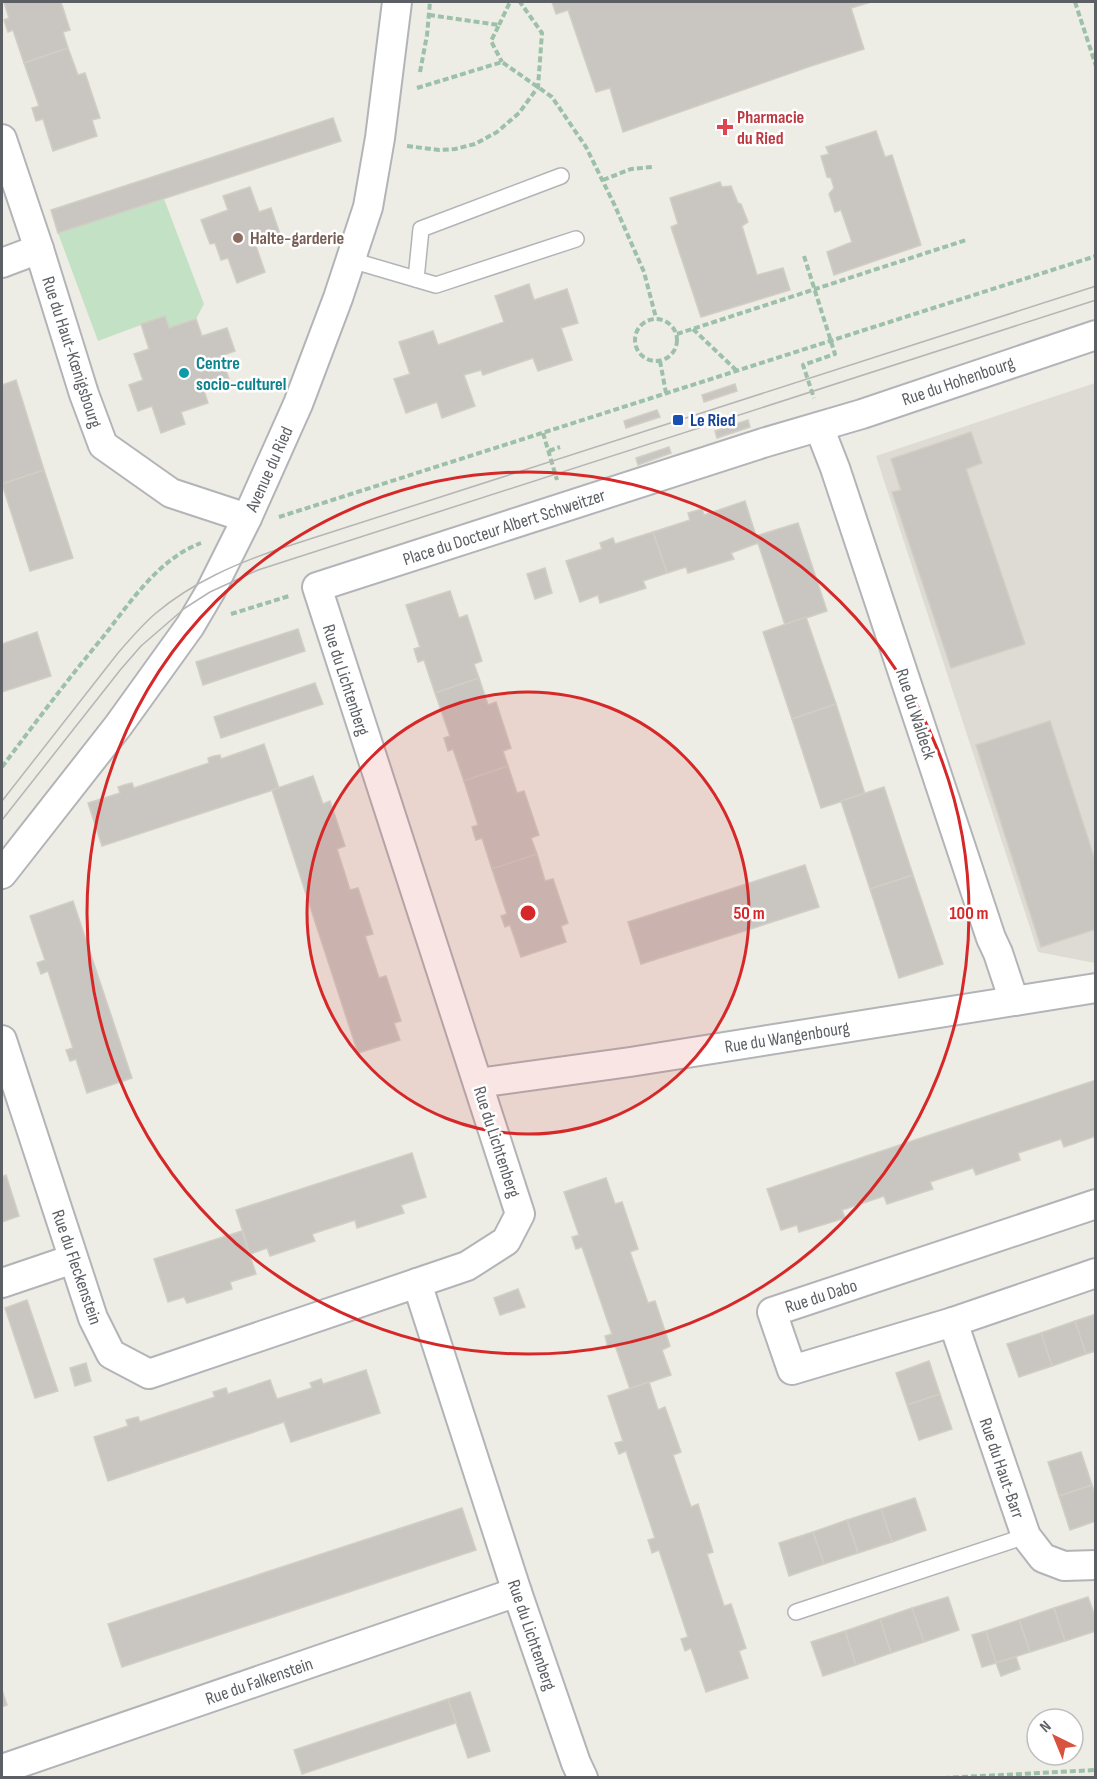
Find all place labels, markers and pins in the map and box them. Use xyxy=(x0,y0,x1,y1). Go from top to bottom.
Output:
place label: Pharmacie du Ried xyxy=(737,107,804,149)
marker: Pharmacie du Ried xyxy=(718,120,732,134)
place label: Halte-garderie xyxy=(250,228,344,249)
marker: Halte-garderie xyxy=(231,231,245,245)
place label: Centre socio-culturel xyxy=(196,353,286,395)
marker: Centre socio-culturel xyxy=(177,366,191,380)
place label: Le Ried xyxy=(690,410,736,431)
marker: Le Ried xyxy=(671,413,685,427)
centre of rings xyxy=(518,903,538,923)

